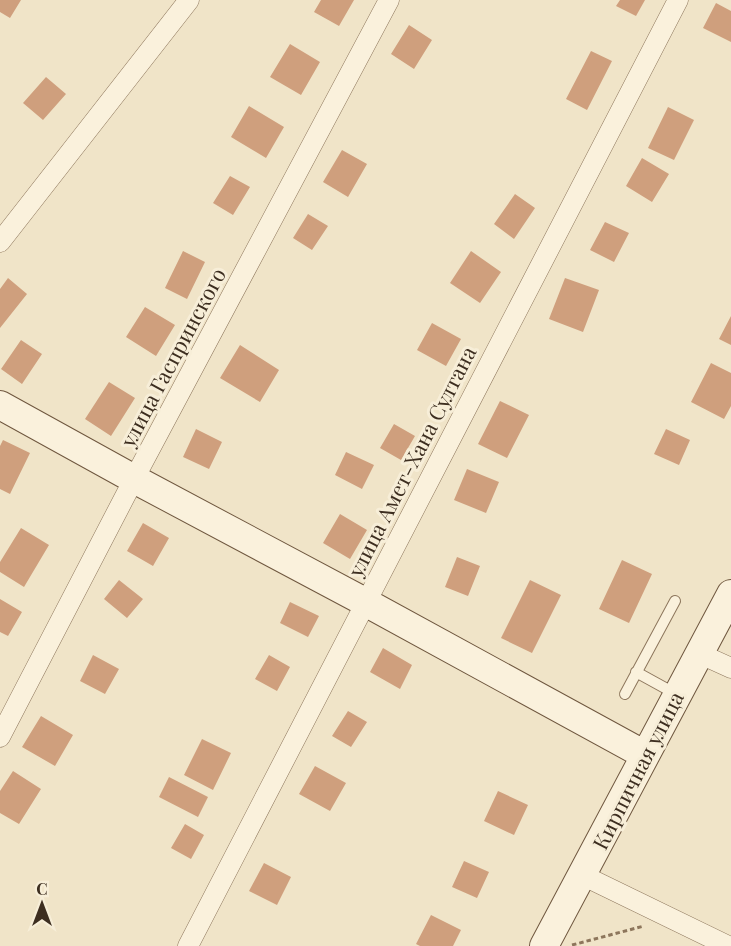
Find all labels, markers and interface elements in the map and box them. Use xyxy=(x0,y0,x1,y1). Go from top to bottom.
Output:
street label: улица Гаспринского xyxy=(112,263,231,452)
street label: улица Амет-Хана Султана xyxy=(340,341,482,582)
street label: Кирпичная улица xyxy=(585,686,689,854)
north arrow xyxy=(12,874,72,934)
text: С xyxy=(36,878,48,899)

